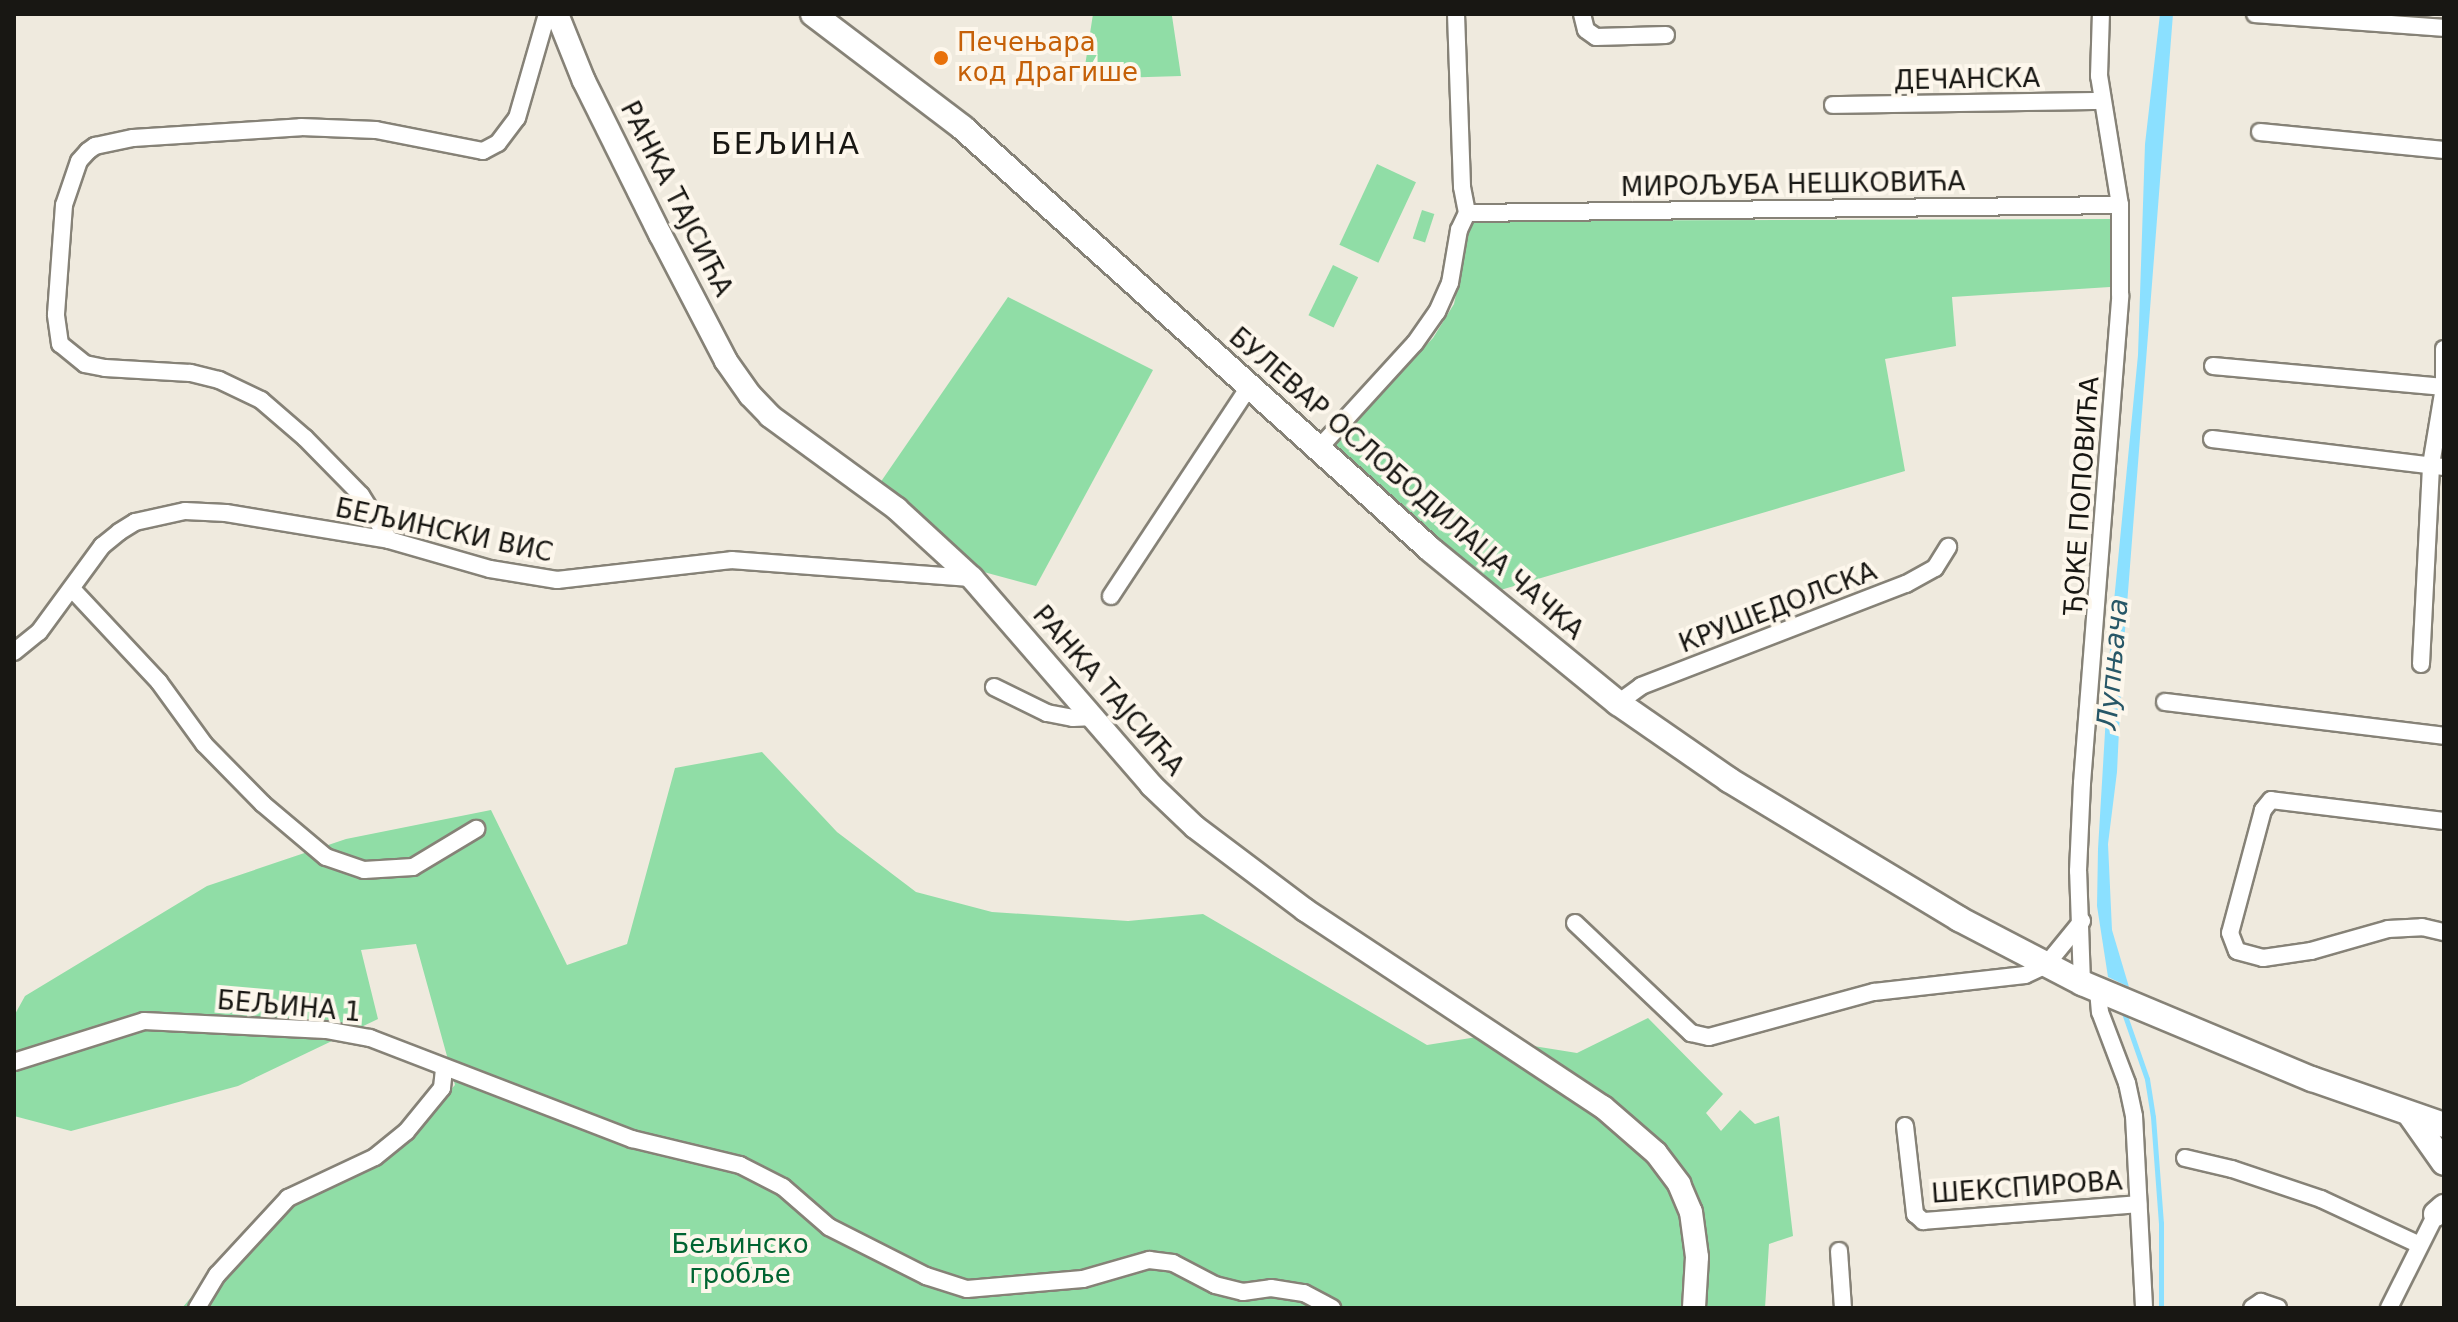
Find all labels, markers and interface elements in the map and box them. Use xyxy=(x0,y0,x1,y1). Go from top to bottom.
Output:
place label: Печењара код Драгише xyxy=(957,27,1138,88)
marker: Печењара код Драгише xyxy=(932,49,950,67)
street label: ДЕЧАНСКА xyxy=(1894,63,2040,97)
street label: РАНКА ТАЈСИЋА xyxy=(613,96,739,302)
district label: БЕЉИНА xyxy=(711,126,861,162)
street label: МИРОЉУБА НЕШКОВИЋА xyxy=(1621,166,1965,204)
street label: БУЛЕВАР ОСЛОБОДИЛАЦА ЧАЧКА xyxy=(1222,322,1590,646)
street label: ЂОКЕ ПОПОВИЋА xyxy=(2058,375,2106,617)
street label: БЕЉИНСКИ ВИС xyxy=(332,493,556,569)
street label: КРУШЕДОЛСКА xyxy=(1675,556,1881,660)
water label: Лупњача xyxy=(2091,597,2135,731)
street label: РАНКА ТАЈСИЋА xyxy=(1026,600,1190,782)
street label: БЕЉИНА 1 xyxy=(216,985,362,1029)
street label: ШЕКСПИРОВА xyxy=(1930,1166,2124,1210)
park label: Бељинско гробље xyxy=(671,1229,809,1290)

